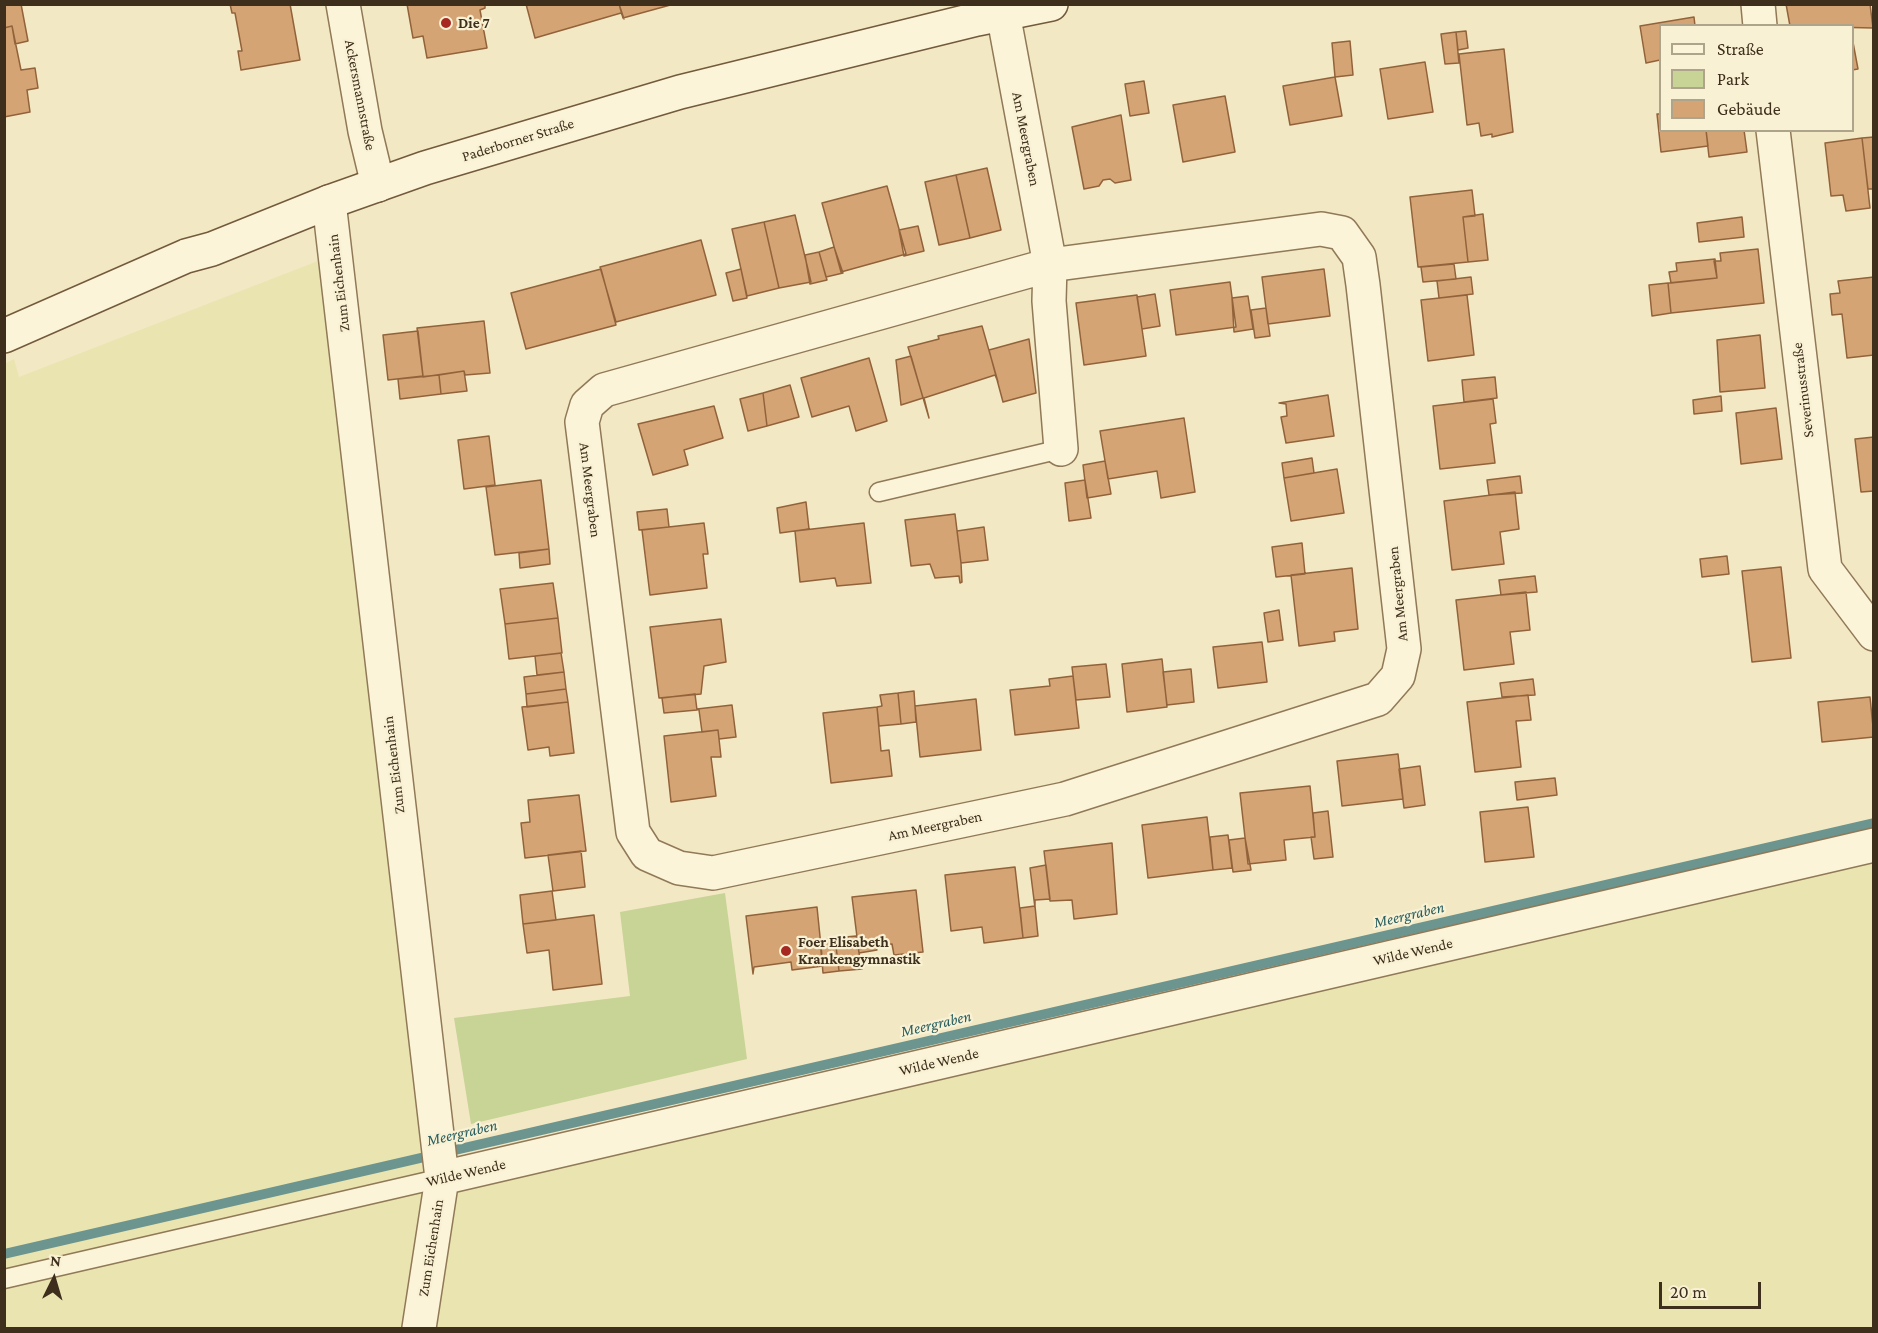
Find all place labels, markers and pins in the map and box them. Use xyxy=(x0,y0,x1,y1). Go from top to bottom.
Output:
place label: Die 7 xyxy=(458,14,490,32)
marker: Die 7 xyxy=(439,16,453,30)
place label: Foer Elisabeth Krankengymnastik xyxy=(798,933,920,968)
marker: Foer Elisabeth Krankengymnastik xyxy=(779,944,793,958)

